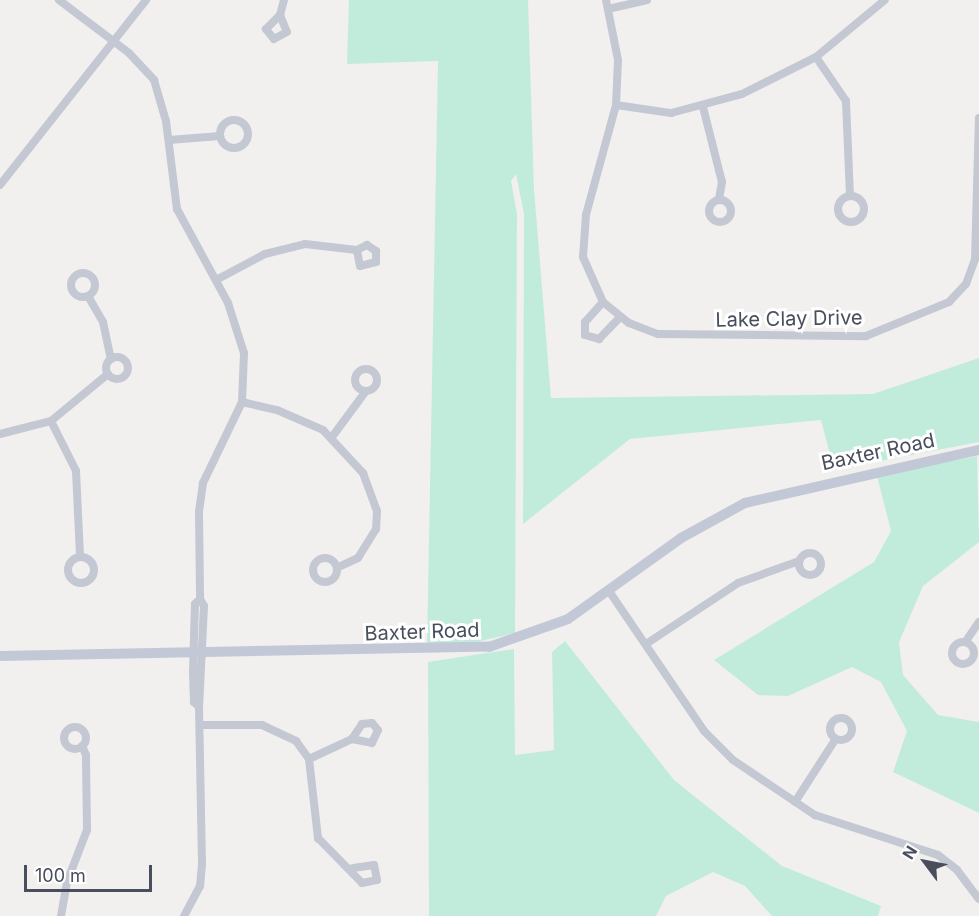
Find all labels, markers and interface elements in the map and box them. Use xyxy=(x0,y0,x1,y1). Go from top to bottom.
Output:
street label: Lake Clay Drive xyxy=(715,306,863,332)
street label: Baxter Road xyxy=(819,428,937,476)
street label: Baxter Road xyxy=(364,618,480,646)
north arrow xyxy=(895,832,955,892)
text: N xyxy=(898,842,921,863)
scale bar xyxy=(27,853,154,891)
text: 100 m xyxy=(35,865,86,886)

